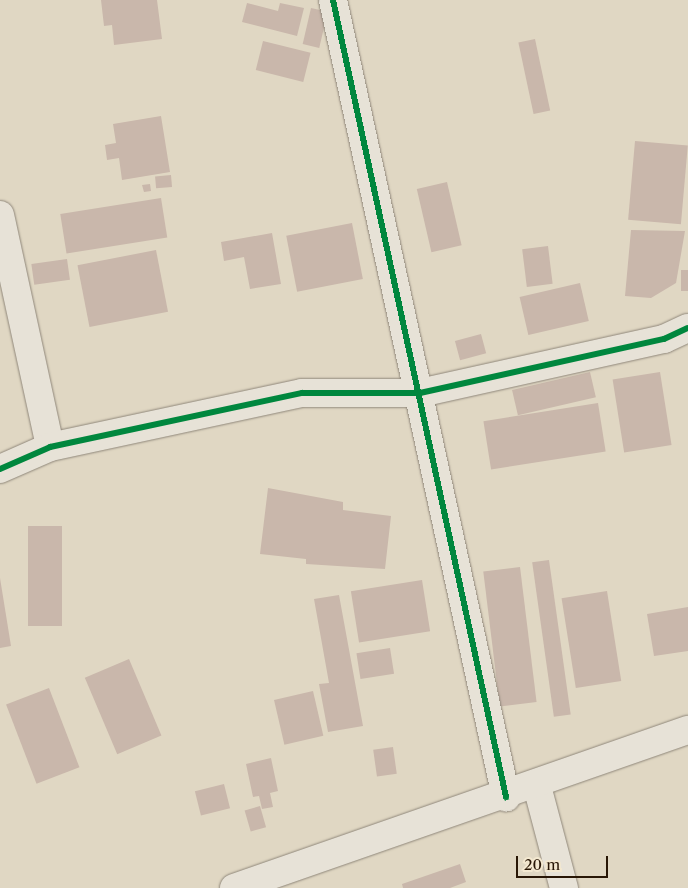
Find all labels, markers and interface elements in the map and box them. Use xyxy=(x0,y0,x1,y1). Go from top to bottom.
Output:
scale bar xyxy=(518,846,610,878)
text: 20 m xyxy=(524,855,560,874)

